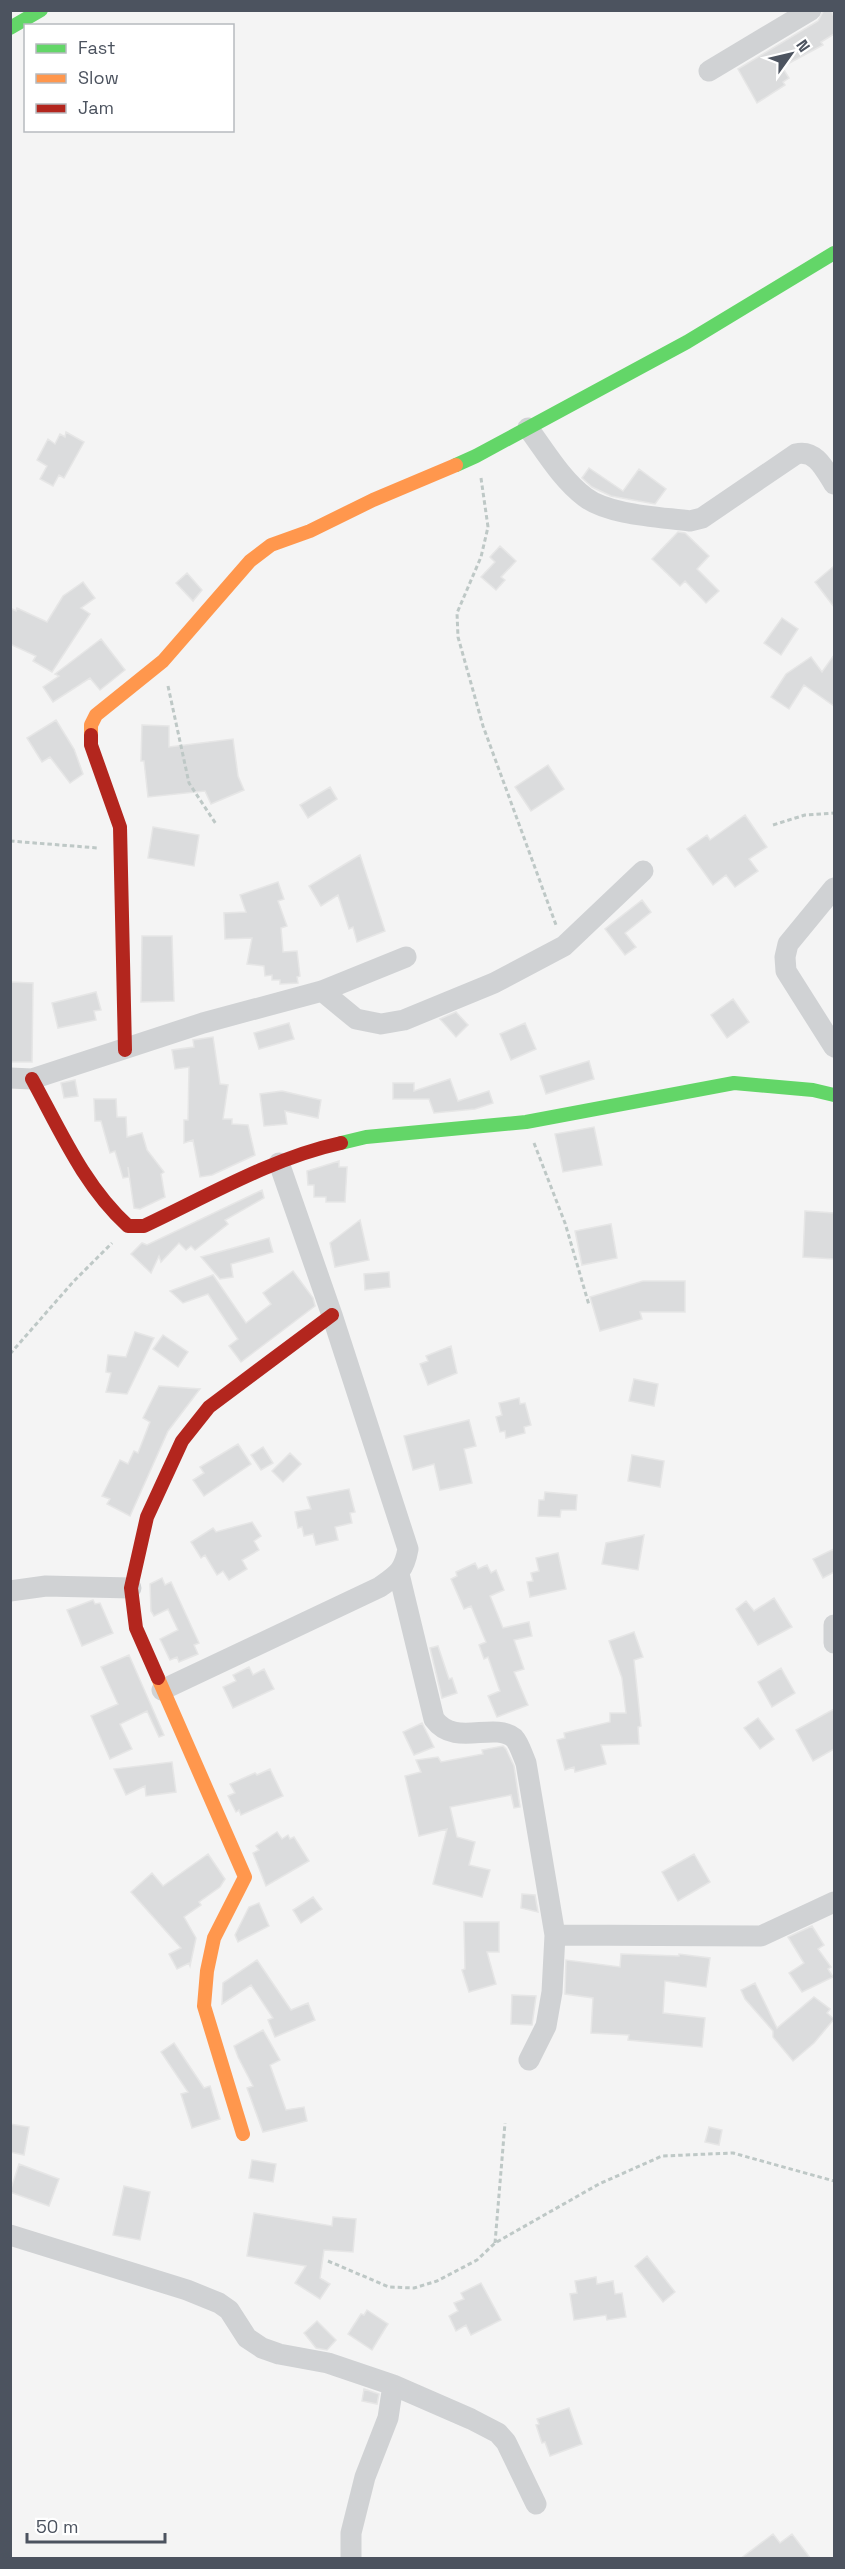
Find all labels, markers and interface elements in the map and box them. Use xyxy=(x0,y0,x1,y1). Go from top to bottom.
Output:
legend xyxy=(24,24,234,132)
north arrow xyxy=(761,24,821,84)
text: Fast xyxy=(78,36,115,59)
text: N xyxy=(791,36,815,56)
text: Slow xyxy=(78,66,119,89)
text: Jam xyxy=(78,96,114,119)
scale bar xyxy=(27,2506,165,2544)
text: 50 m xyxy=(36,2515,78,2538)

